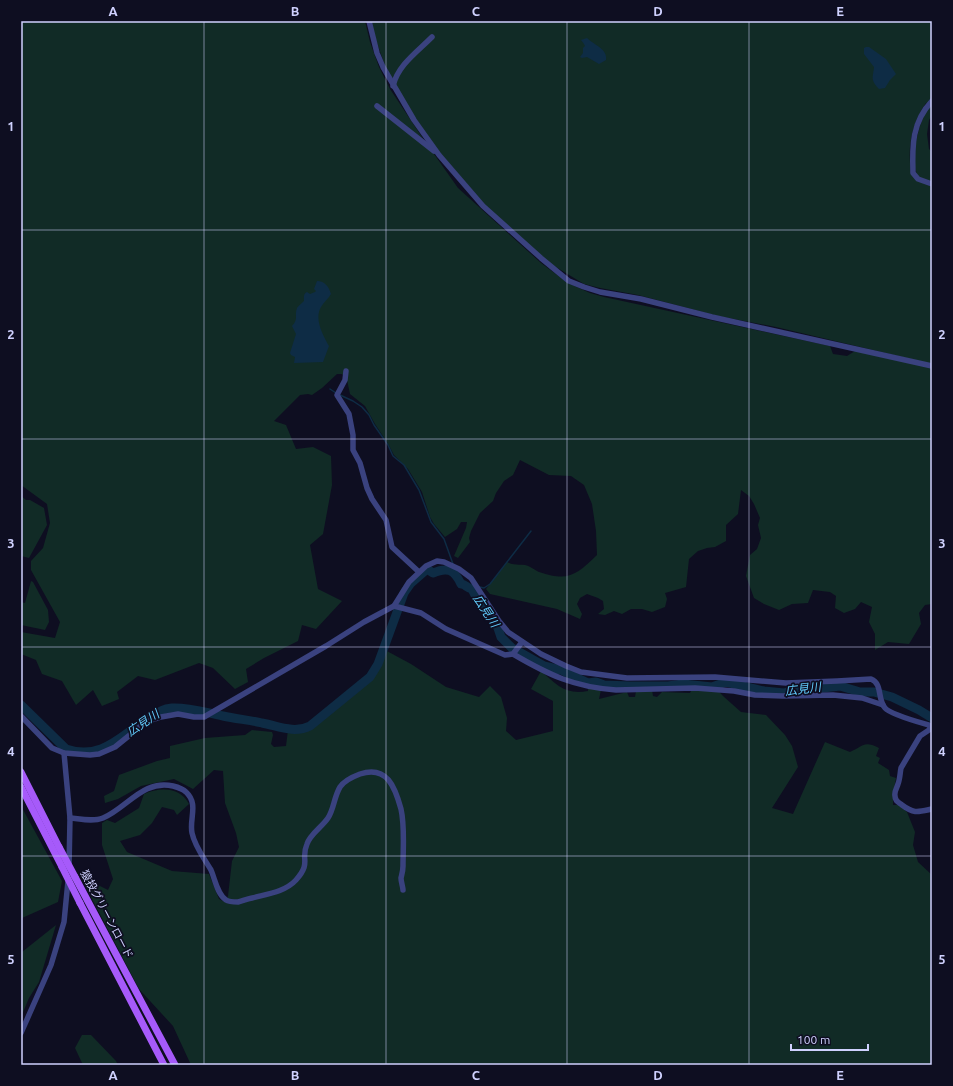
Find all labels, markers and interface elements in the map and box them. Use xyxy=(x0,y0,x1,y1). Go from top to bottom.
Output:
text: A xyxy=(108,4,118,18)
text: B xyxy=(291,4,300,18)
text: C xyxy=(472,4,481,18)
text: D xyxy=(653,4,663,18)
text: E xyxy=(836,4,844,18)
text: 1 xyxy=(7,119,15,133)
text: 1 xyxy=(938,119,946,133)
text: 2 xyxy=(7,327,15,341)
text: 2 xyxy=(938,327,946,341)
text: 3 xyxy=(7,536,15,550)
text: 3 xyxy=(938,536,946,550)
water label: 広見川 xyxy=(471,592,503,631)
water label: 広見川 xyxy=(784,680,824,697)
water label: 広見川 xyxy=(124,706,163,738)
text: 4 xyxy=(7,744,15,758)
text: 4 xyxy=(938,744,946,758)
street label: 猿投グリーンロード xyxy=(79,868,135,960)
text: 5 xyxy=(7,952,15,966)
text: 5 xyxy=(938,952,946,966)
scale bar xyxy=(791,1026,868,1052)
text: 100 m xyxy=(797,1033,830,1046)
text: A xyxy=(108,1068,118,1082)
text: B xyxy=(291,1068,300,1082)
text: C xyxy=(472,1068,481,1082)
text: D xyxy=(653,1068,663,1082)
text: E xyxy=(836,1068,844,1082)

